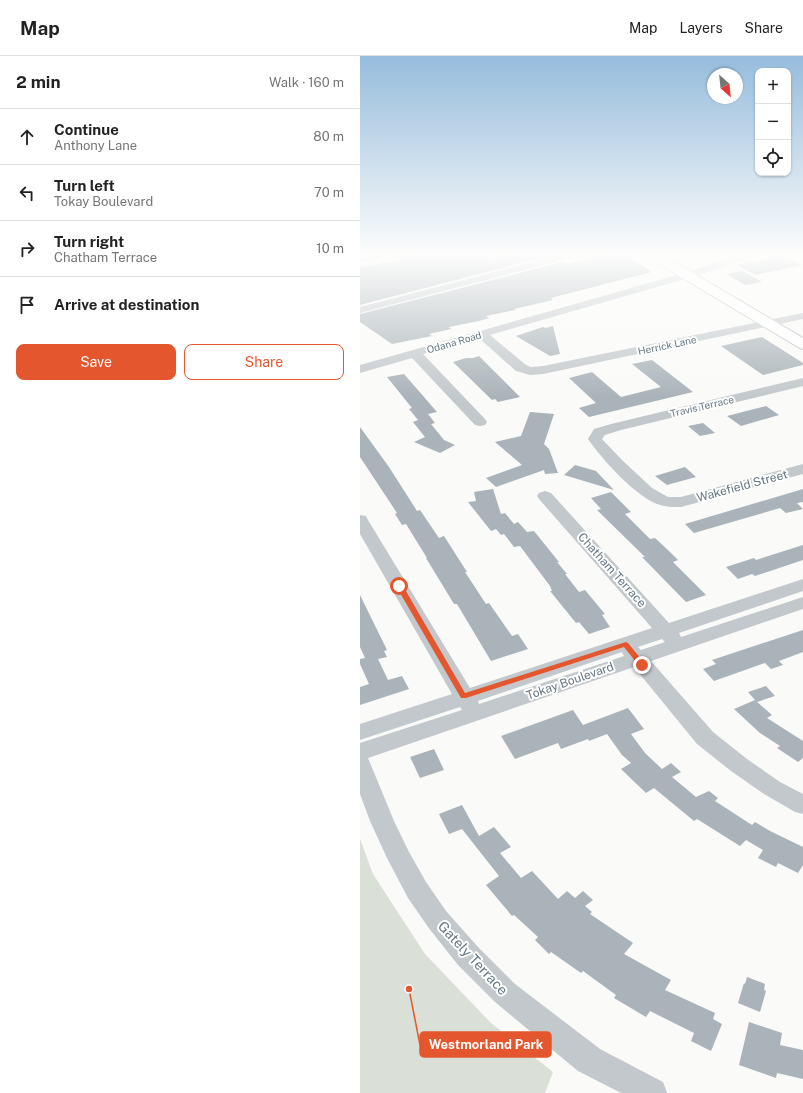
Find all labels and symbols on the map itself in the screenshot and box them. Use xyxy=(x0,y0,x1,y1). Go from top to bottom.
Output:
north arrow xyxy=(707,68,743,104)
street label: Odana Road xyxy=(425,328,483,356)
street label: Herrick Lane xyxy=(637,333,698,357)
street label: Travis Terrace xyxy=(669,393,735,419)
street label: Wakefield Street xyxy=(695,467,789,505)
street label: Chatham Terrace xyxy=(575,530,649,610)
route start xyxy=(390,577,408,595)
route end xyxy=(633,656,651,674)
street label: Tokay Boulevard xyxy=(524,659,616,703)
street label: Gately Terrace xyxy=(435,918,511,998)
callout: Westmorland Park xyxy=(420,1032,551,1057)
text: Westmorland Park xyxy=(429,1037,544,1052)

